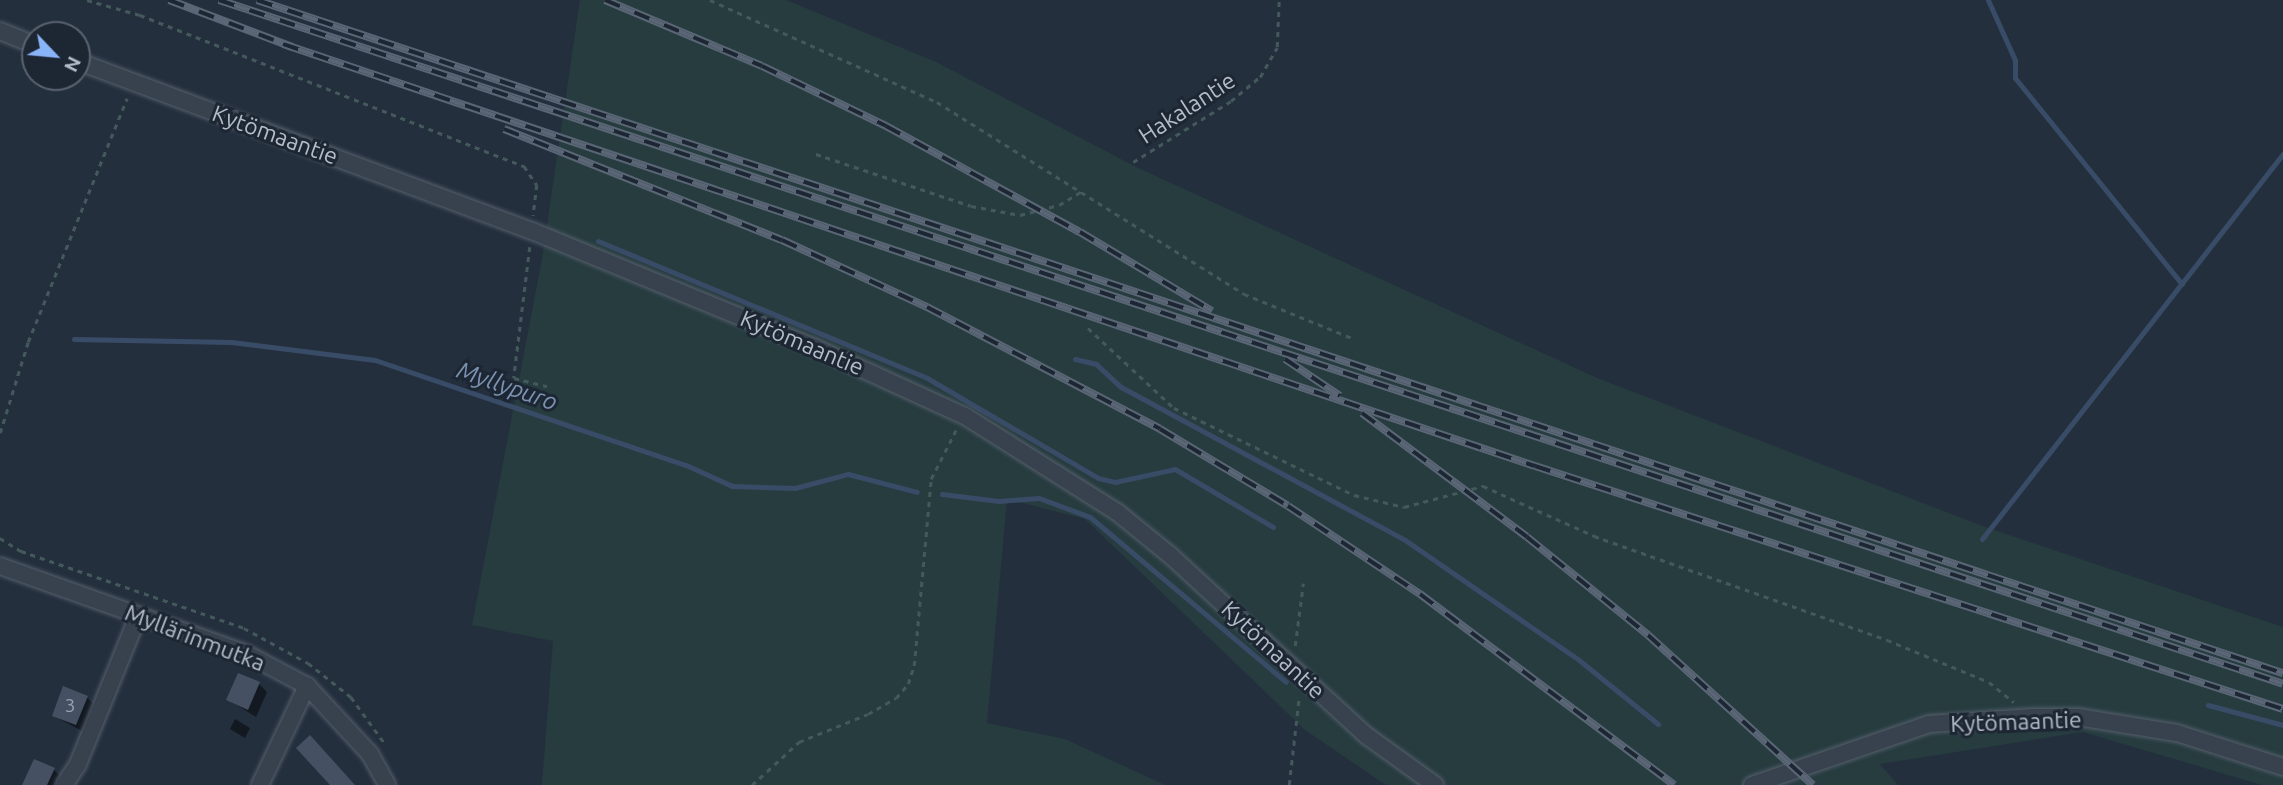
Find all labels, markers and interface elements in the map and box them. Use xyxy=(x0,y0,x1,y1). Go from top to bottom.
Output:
north arrow xyxy=(21,21,91,91)
text: N xyxy=(60,53,86,76)
street label: Hakalantie xyxy=(1134,67,1240,149)
street label: Kytömaantie xyxy=(209,100,341,170)
street label: Kytömaantie xyxy=(736,305,868,381)
water label: Myllypuro xyxy=(453,355,561,417)
street label: Kytömaantie xyxy=(1216,595,1330,705)
street label: Myllärinmutka xyxy=(121,599,269,677)
house number: 3 xyxy=(65,695,75,717)
street label: Kytömaantie xyxy=(1950,706,2082,738)

